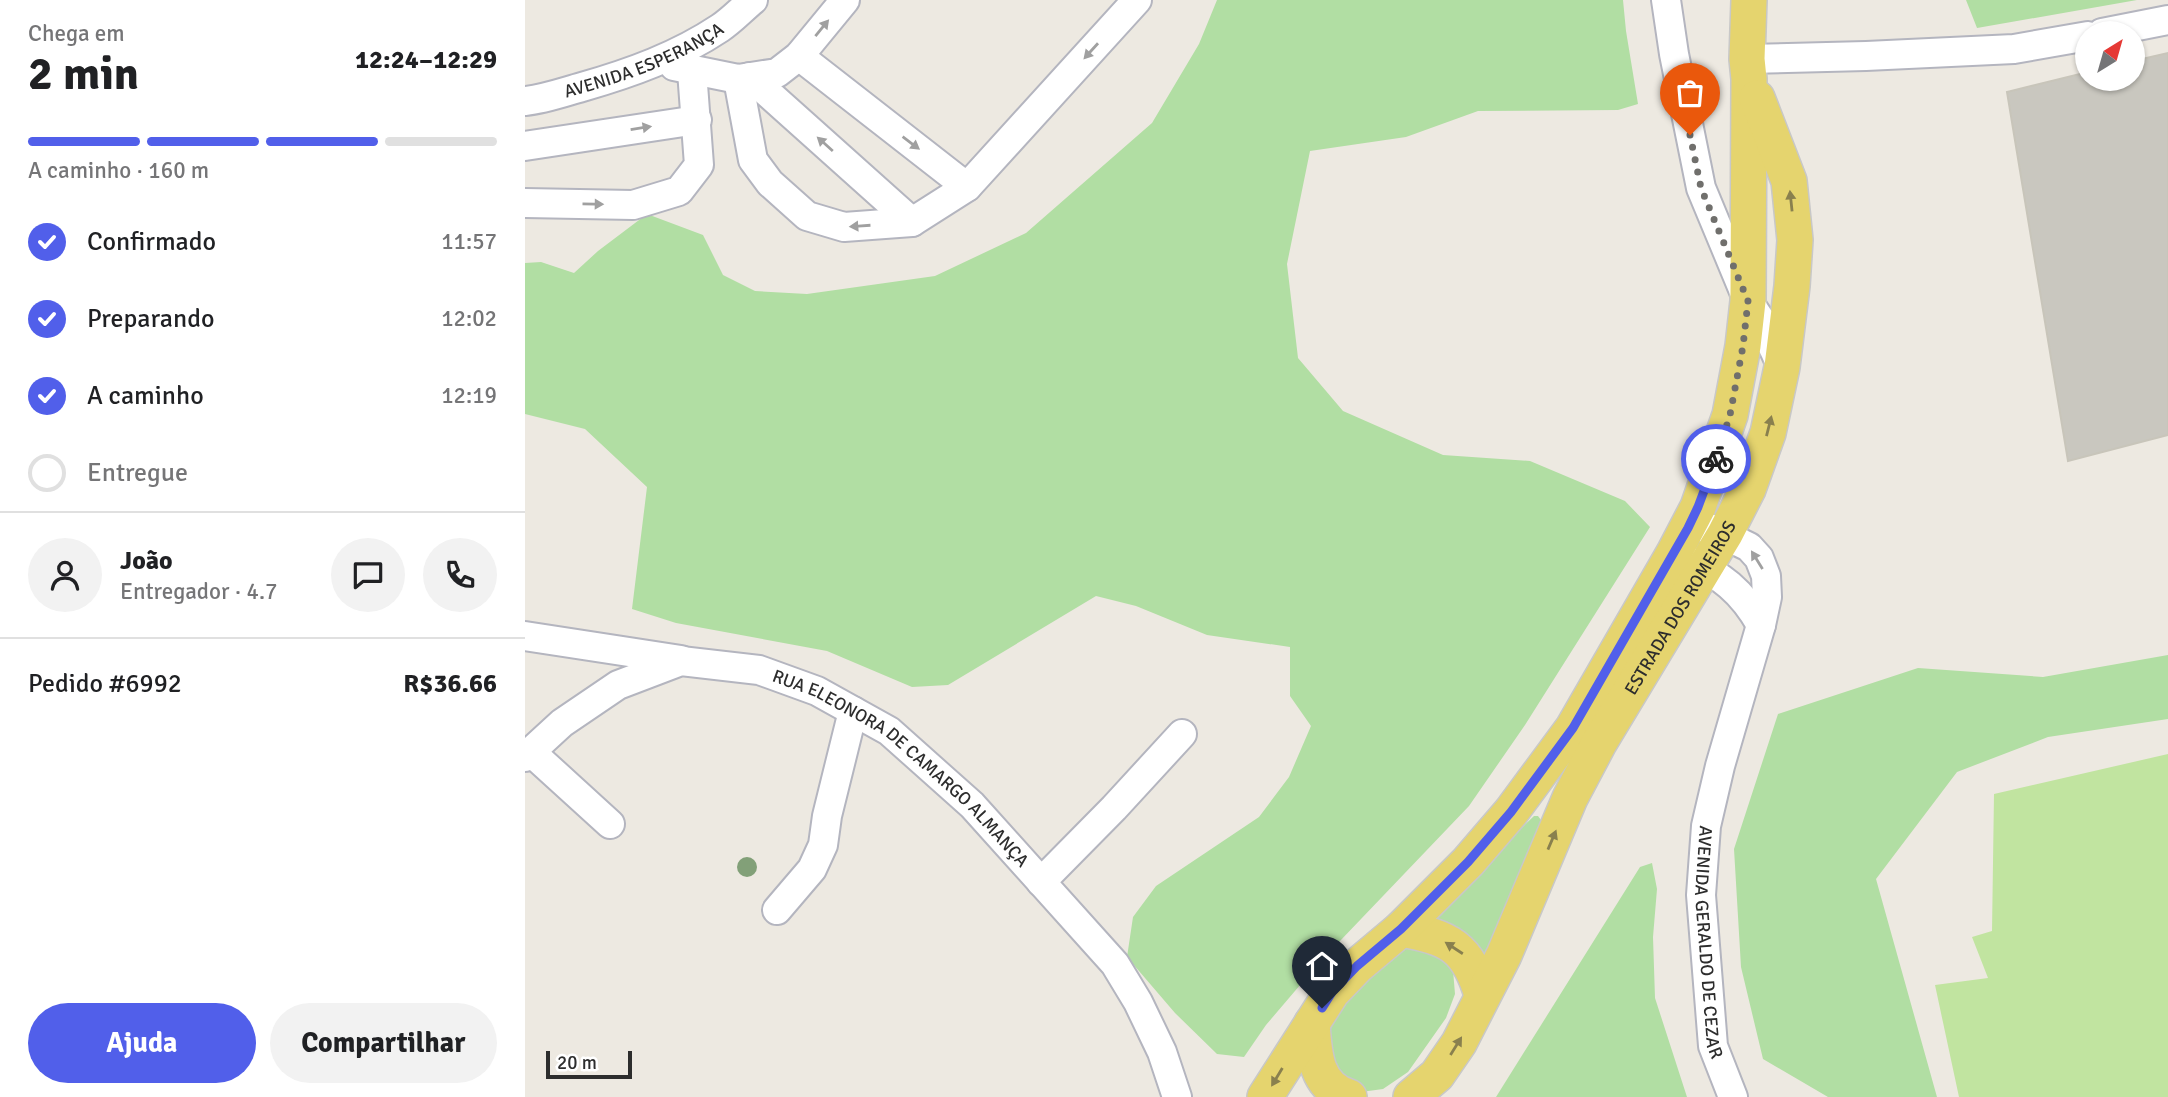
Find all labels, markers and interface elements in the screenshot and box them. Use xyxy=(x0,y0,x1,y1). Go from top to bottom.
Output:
street label: AVENIDA ESPERANÇA xyxy=(561,18,728,103)
text: Chega em xyxy=(28,19,125,48)
one-way arrow xyxy=(814,19,830,37)
north arrow xyxy=(2075,21,2145,91)
map controls xyxy=(2075,21,2145,91)
one-way arrow xyxy=(1083,42,1099,60)
text: 12:24–12:29 xyxy=(355,44,497,76)
text: 2 min xyxy=(28,46,139,102)
pin xyxy=(1660,63,1720,135)
icon: bag xyxy=(1671,74,1709,112)
one-way arrow xyxy=(630,122,652,133)
one-way arrow xyxy=(902,135,920,149)
one-way arrow xyxy=(816,136,834,152)
text: A caminho · 160 m xyxy=(28,156,209,185)
one-way arrow xyxy=(1785,190,1796,212)
one-way arrow xyxy=(582,199,604,210)
one-way arrow xyxy=(849,221,871,232)
icon: check xyxy=(28,223,66,261)
text: Confirmado xyxy=(87,226,216,258)
text: 11:57 xyxy=(441,227,497,256)
icon: check xyxy=(28,300,66,338)
text: Preparando xyxy=(87,303,214,335)
text: 12:02 xyxy=(441,304,497,333)
icon: check xyxy=(28,377,66,415)
text: A caminho xyxy=(87,380,204,412)
text: 12:19 xyxy=(441,381,497,410)
one-way arrow xyxy=(1764,415,1775,437)
courier xyxy=(1681,424,1751,494)
icon: bike xyxy=(1697,440,1735,478)
text: Entregue xyxy=(87,457,188,489)
street label: ESTRADA DOS ROMEIROS xyxy=(1620,517,1741,699)
button: person xyxy=(28,538,102,612)
button: chat xyxy=(331,538,405,612)
button: phone xyxy=(423,538,497,612)
text: João xyxy=(120,545,173,577)
one-way arrow xyxy=(1751,550,1764,569)
text: Entregador · 4.7 xyxy=(120,577,278,606)
street label: RUA ELEONORA DE CAMARGO ALMANÇA xyxy=(770,665,1033,872)
text: Pedido #6992 xyxy=(28,668,182,700)
text: R$36.66 xyxy=(403,668,497,700)
street label: AVENIDA GERALDO DE CEZAR xyxy=(1690,825,1728,1062)
one-way arrow xyxy=(1547,830,1558,851)
pin xyxy=(1292,936,1352,1008)
one-way arrow xyxy=(1444,942,1463,955)
icon: home xyxy=(1303,947,1341,985)
button: Ajuda xyxy=(28,1003,256,1083)
button: Compartilhar xyxy=(270,1003,497,1083)
one-way arrow xyxy=(1449,1037,1462,1056)
scale bar xyxy=(546,1048,632,1080)
text: 20 m xyxy=(557,1051,597,1075)
one-way arrow xyxy=(1271,1068,1283,1087)

